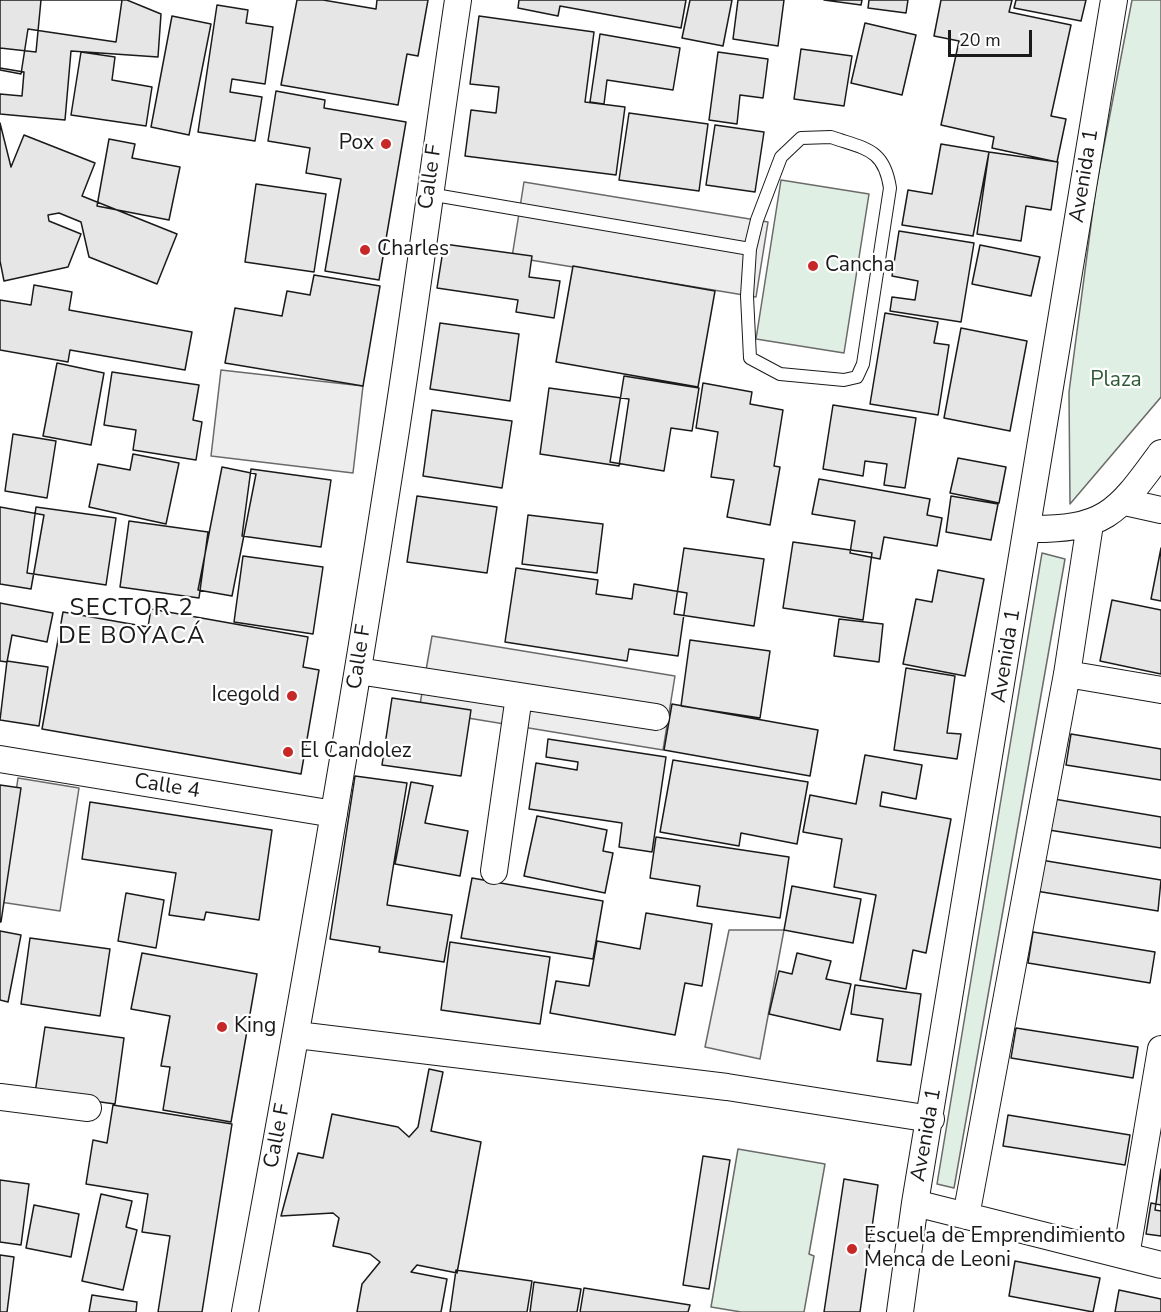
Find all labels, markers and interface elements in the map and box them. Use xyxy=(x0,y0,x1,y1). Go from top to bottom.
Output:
scale bar xyxy=(951,18,1035,56)
text: 20 m xyxy=(959,28,1001,52)
street label: Avenida 1 xyxy=(1065,127,1105,225)
place label: Pox xyxy=(339,131,374,157)
marker: Pox xyxy=(379,137,393,151)
street label: Calle F xyxy=(414,143,448,211)
place label: Charles xyxy=(377,237,449,263)
marker: Charles xyxy=(358,243,372,257)
place label: Cancha xyxy=(825,253,895,279)
marker: Cancha xyxy=(806,259,820,273)
park label: Plaza xyxy=(1090,368,1142,394)
district label: SECTOR 2 DE BOYACÁ xyxy=(58,595,206,651)
street label: Avenida 1 xyxy=(987,607,1027,705)
street label: Calle F xyxy=(342,623,378,691)
place label: Icegold xyxy=(212,683,280,709)
marker: Icegold xyxy=(285,689,299,703)
place label: El Candolez xyxy=(300,739,412,765)
marker: El Candolez xyxy=(281,745,295,759)
street label: Calle 4 xyxy=(132,769,202,805)
place label: King xyxy=(234,1014,276,1040)
marker: King xyxy=(215,1020,229,1034)
street label: Avenida 1 xyxy=(906,1086,948,1184)
street label: Calle F xyxy=(259,1102,297,1170)
place label: Escuela de Emprendimiento Menca de Leoni xyxy=(864,1224,1125,1274)
marker: Escuela de Emprendimiento Menca de Leoni xyxy=(845,1242,859,1256)

